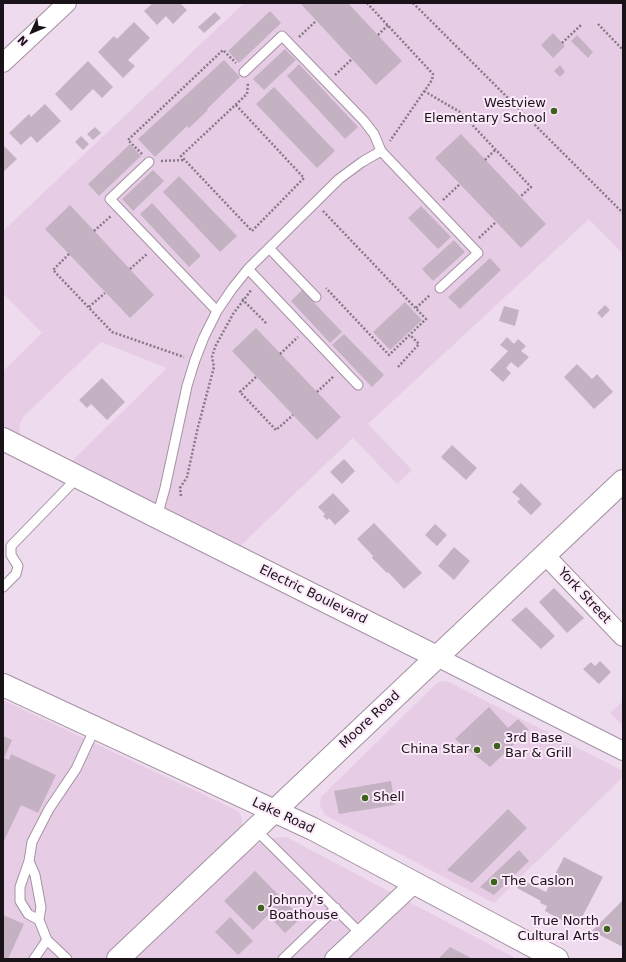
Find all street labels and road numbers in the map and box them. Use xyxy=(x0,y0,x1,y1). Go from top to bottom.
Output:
street label: Electric Boulevard xyxy=(257,562,369,628)
street label: York Street xyxy=(554,565,614,627)
street label: Moore Road xyxy=(337,688,403,752)
street label: Lake Road xyxy=(249,795,317,837)

